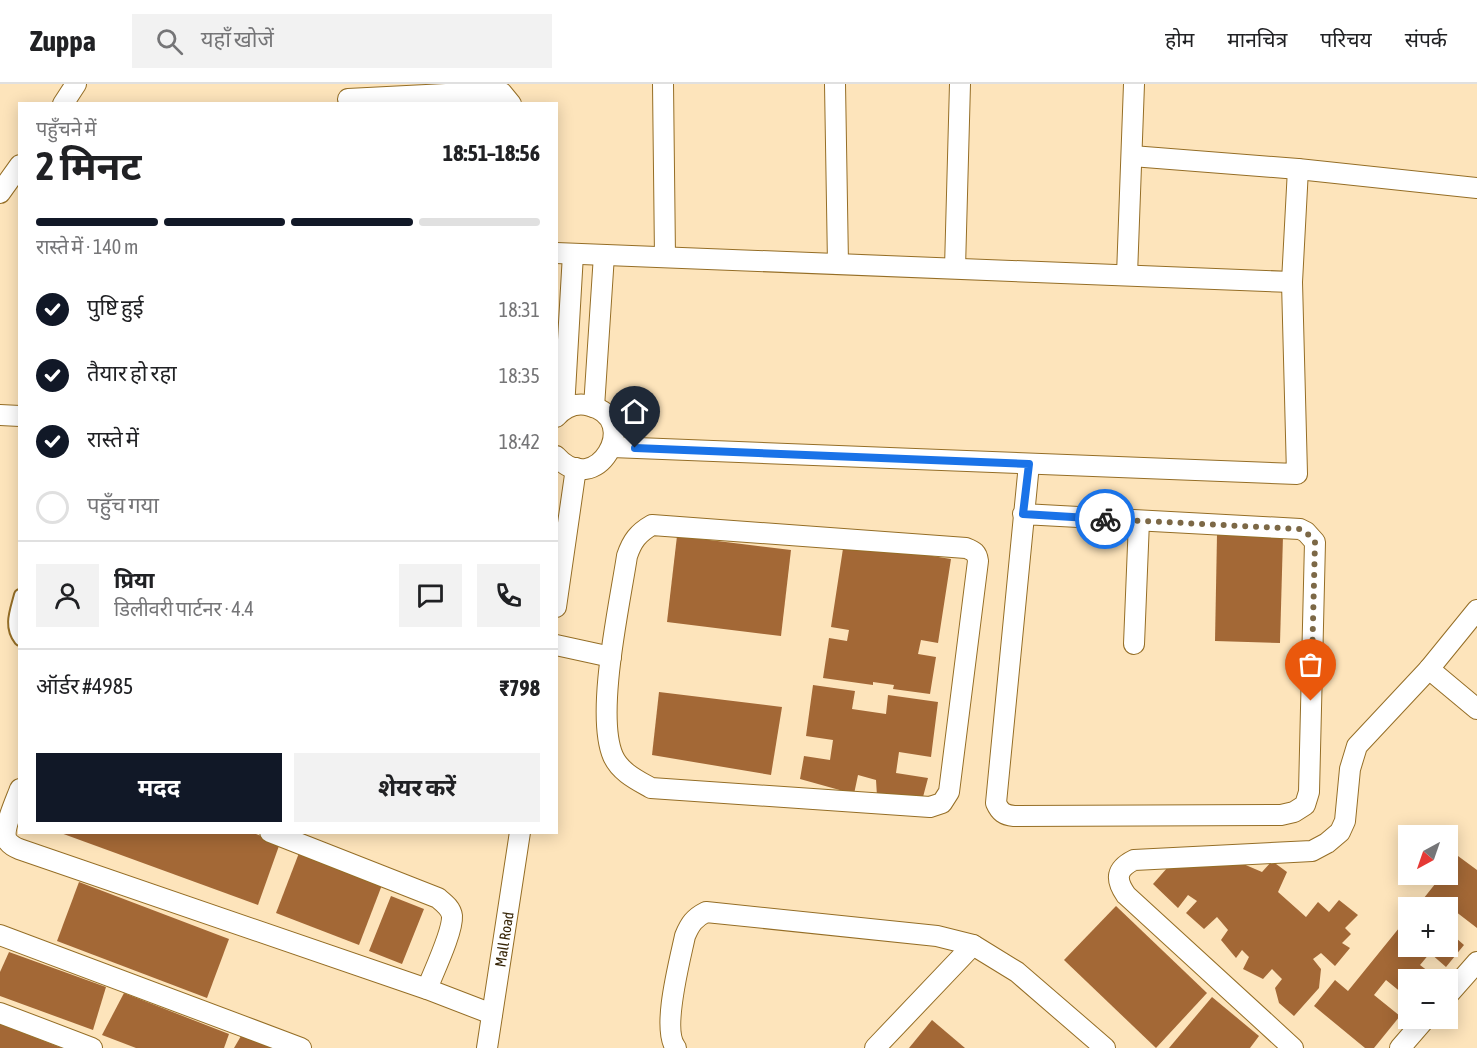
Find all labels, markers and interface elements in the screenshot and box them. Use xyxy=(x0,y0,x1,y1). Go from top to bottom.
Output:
search box xyxy=(132,14,552,68)
text: Zuppa xyxy=(30,25,96,57)
icon: search xyxy=(153,25,186,58)
text: यहाँ खोजें xyxy=(201,26,274,52)
text: होम xyxy=(1165,27,1194,51)
text: मानचित्र xyxy=(1227,27,1287,51)
text: परिचय xyxy=(1320,27,1372,51)
text: संपर्क xyxy=(1405,27,1447,51)
text: पहुँचने में xyxy=(36,117,96,140)
text: 18:51–18:56 xyxy=(443,140,540,166)
text: 2 मिनट xyxy=(36,144,142,188)
text: रास्ते में · 140 m xyxy=(36,235,138,258)
icon: check xyxy=(36,293,69,326)
text: पुष्टि हुई xyxy=(87,294,144,320)
text: 18:31 xyxy=(499,298,540,321)
icon: check xyxy=(36,359,69,392)
text: तैयार हो रहा xyxy=(87,360,177,386)
text: 18:35 xyxy=(499,364,540,387)
pin xyxy=(609,386,660,448)
icon: home xyxy=(618,395,651,428)
icon: check xyxy=(36,425,69,458)
text: रास्ते में xyxy=(87,426,139,452)
text: 18:42 xyxy=(499,430,540,453)
courier xyxy=(1075,489,1135,549)
text: पहुँच गया xyxy=(87,492,159,518)
icon: bike xyxy=(1089,503,1122,536)
button: person xyxy=(36,564,99,627)
button: chat xyxy=(399,564,462,627)
button: phone xyxy=(477,564,540,627)
text: प्रिया xyxy=(114,567,154,593)
text: डिलीवरी पार्टनर · 4.4 xyxy=(114,597,254,620)
pin xyxy=(1285,639,1336,701)
icon: bag xyxy=(1294,648,1327,681)
text: ऑर्डर #4985 xyxy=(36,673,133,699)
text: ₹798 xyxy=(500,675,540,701)
button: मदद xyxy=(36,753,282,822)
button: शेयर करें xyxy=(294,753,540,822)
north arrow xyxy=(1398,825,1458,885)
map controls xyxy=(1398,825,1458,1029)
button: + xyxy=(1398,897,1458,957)
street label: Mall Road xyxy=(491,910,516,968)
button: − xyxy=(1398,969,1458,1029)

